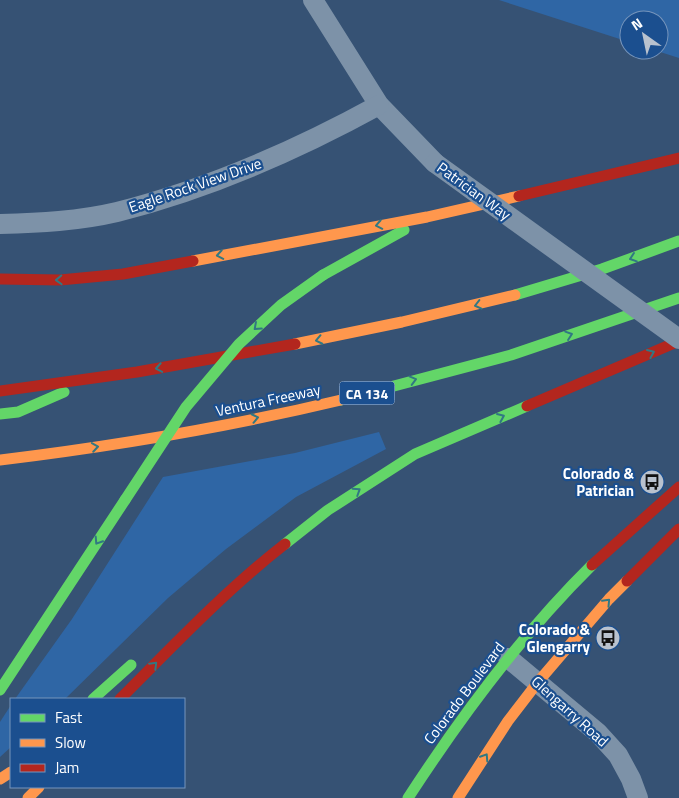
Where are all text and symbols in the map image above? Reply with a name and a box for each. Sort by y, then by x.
north arrow [619,10,669,60]
text: N [627,12,646,35]
street label: Eagle Rock View Drive [126,152,264,218]
street label: Patrician Way [432,156,516,226]
one-way arrow [375,220,384,230]
one-way arrow [215,250,224,260]
one-way arrow [629,252,638,262]
one-way arrow [55,274,63,285]
one-way arrow [473,299,482,310]
one-way arrow [254,321,263,330]
one-way arrow [564,331,573,341]
one-way arrow [315,334,324,345]
one-way arrow [646,349,655,359]
one-way arrow [155,363,164,373]
one-way arrow [409,376,417,386]
street label: Ventura Freeway [213,378,323,422]
road number: CA 134 [340,382,394,404]
one-way arrow [496,412,505,423]
one-way arrow [251,413,260,424]
one-way arrow [91,442,100,452]
place label: Colorado & Patrician [563,462,634,502]
bus stop icon: Colorado & Patrician [639,469,665,495]
one-way arrow [352,488,361,498]
one-way arrow [95,535,104,544]
one-way arrow [601,599,610,608]
place label: Colorado & Glengarry [519,618,590,658]
bus stop icon: Colorado & Glengarry [595,625,621,651]
street label: Colorado Boulevard [418,637,510,749]
one-way arrow [149,661,158,670]
street label: Glengarry Road [526,670,614,752]
legend [10,698,185,788]
text: Fast [55,706,83,729]
text: Slow [55,731,86,754]
one-way arrow [478,753,488,762]
text: Jam [55,756,79,779]

